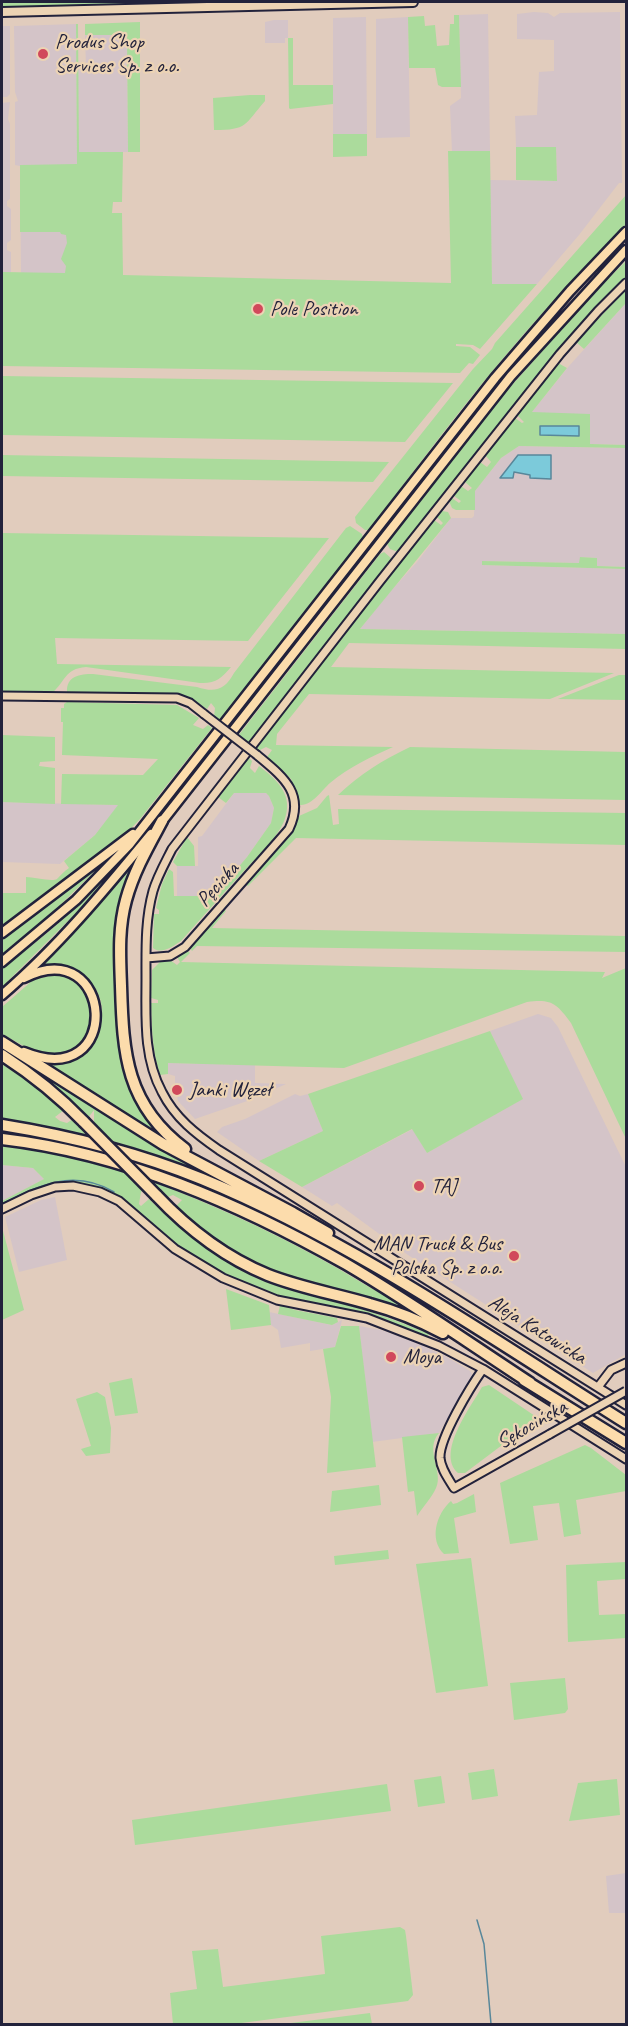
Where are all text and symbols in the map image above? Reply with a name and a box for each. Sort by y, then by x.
place label: Produs Shop Services Sp. z o.o. [55,29,179,79]
marker: Produs Shop Services Sp. z o.o. [36,47,50,61]
place label: Pole Position [270,296,357,322]
marker: Pole Position [251,302,265,316]
street label: Pęcicka [191,857,245,913]
place label: Janki Węzeł [189,1077,271,1103]
marker: Janki Węzeł [170,1083,184,1097]
place label: TAJ [431,1173,457,1199]
marker: TAJ [412,1179,426,1193]
place label: MAN Truck & Bus Polska Sp. z o.o. [373,1231,502,1281]
marker: MAN Truck & Bus Polska Sp. z o.o. [507,1249,521,1263]
street label: Aleja Katowicka [483,1290,591,1370]
place label: Moya [403,1344,441,1370]
marker: Moya [384,1350,398,1364]
street label: Sękocińska [492,1395,572,1455]

